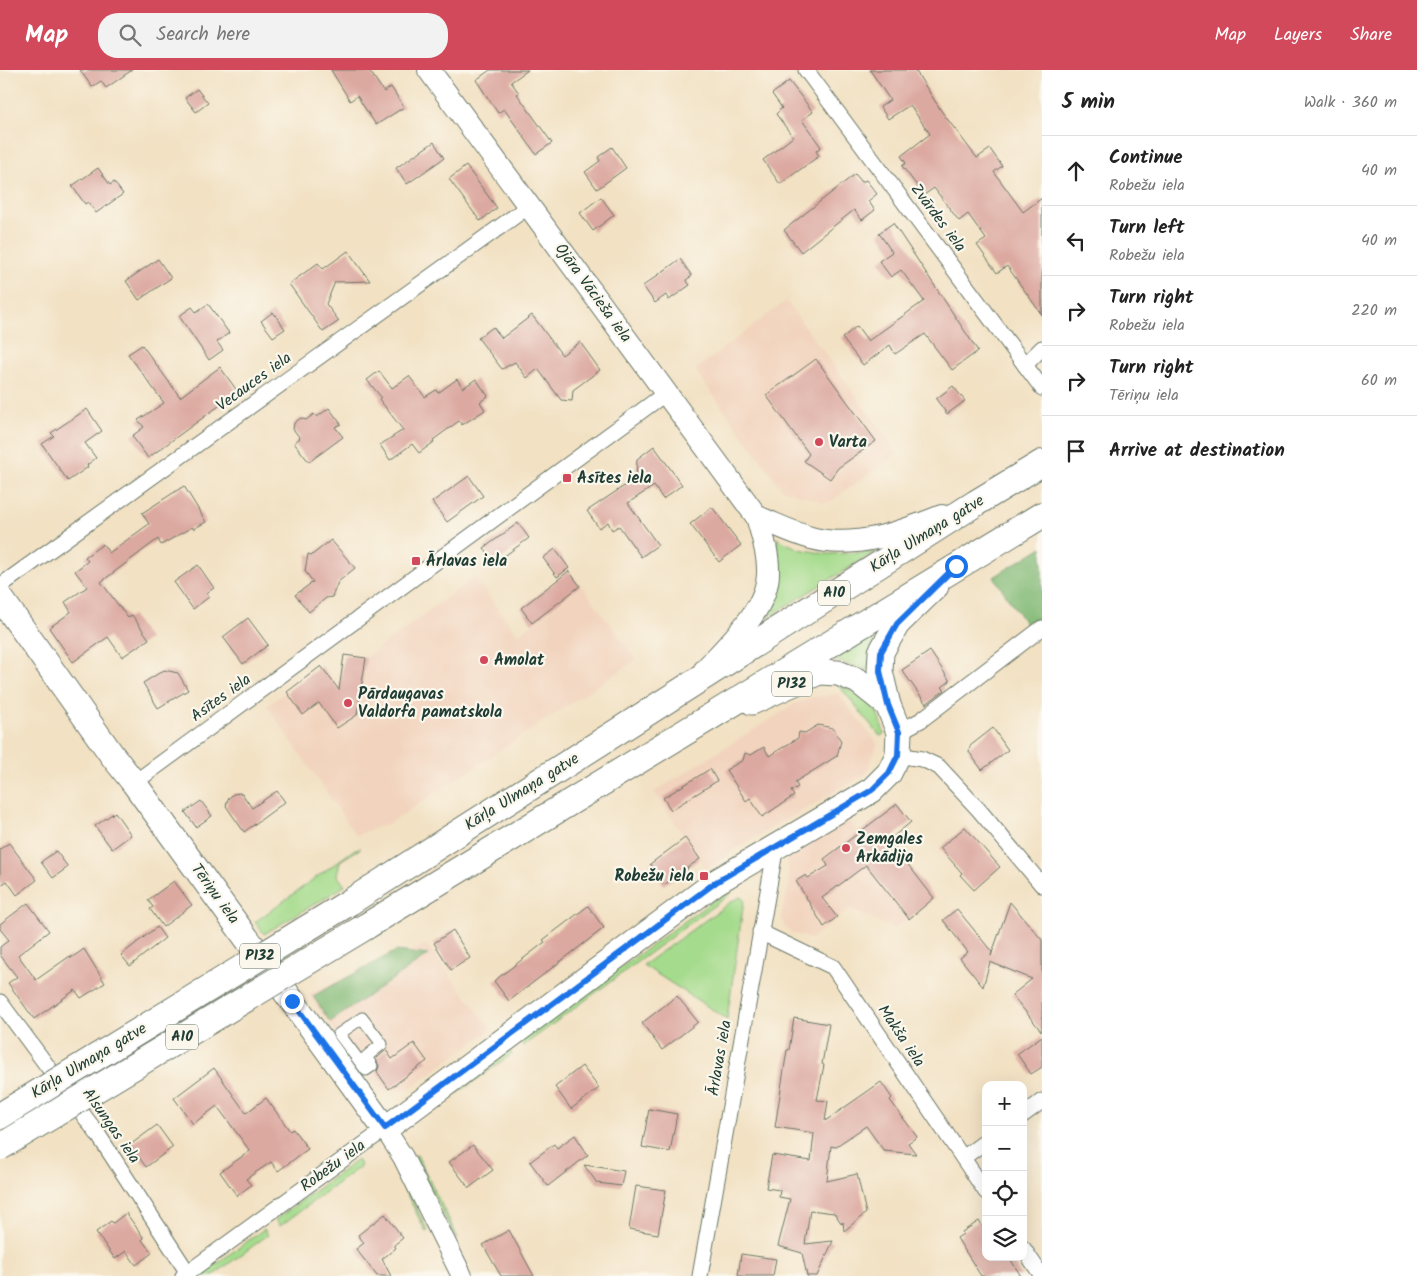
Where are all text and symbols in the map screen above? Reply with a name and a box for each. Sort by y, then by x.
search box [98,13,448,58]
text: Map [25,16,68,55]
text: Search here [156,20,250,50]
icon: search [116,21,144,49]
text: Map [1215,21,1246,50]
text: Layers [1274,21,1322,50]
text: Share [1350,21,1392,50]
text: 5 min [1062,86,1115,119]
text: Walk · 360 m [1304,90,1397,115]
text: Continue [1109,143,1182,173]
icon: ahead [1062,157,1090,185]
text: 40 m [1361,158,1397,183]
text: Robežu iela [1109,173,1185,198]
street label: Zvārdes iela [904,178,972,258]
text: Turn left [1109,213,1184,243]
icon: left [1062,227,1090,255]
text: 40 m [1361,228,1397,253]
street label: Ojāra Vācieša iela [548,238,638,348]
text: Robežu iela [1109,243,1185,268]
text: Turn right [1109,283,1194,313]
icon: right [1062,297,1090,325]
text: 220 m [1351,298,1397,323]
text: Robežu iela [1109,313,1185,338]
street label: Vecauces iela [211,346,297,418]
text: Turn right [1109,353,1194,383]
icon: right [1062,367,1090,395]
text: 60 m [1361,368,1397,393]
text: Tēriņu iela [1109,383,1179,408]
place label: Varta [829,430,867,455]
marker: Varta [813,436,825,448]
text: Arrive at destination [1109,436,1285,466]
icon: arrive [1062,437,1090,465]
place label: Asītes iela [577,466,652,491]
marker: Asītes iela [561,472,573,484]
street label: Kārļa Ulmaņa gatve [865,489,989,579]
place label: Ārlavas iela [426,549,507,574]
marker: Ārlavas iela [410,555,422,567]
route start [945,555,968,578]
road number: A10 [818,580,850,606]
place label: Amolat [494,648,545,673]
marker: Amolat [478,654,490,666]
street label: Asītes iela [186,667,256,729]
road number: P132 [772,672,812,696]
place label: Pārdaugavas Valdorfa pamatskola [358,682,502,725]
marker: Pārdaugavas Valdorfa pamatskola [342,697,354,709]
street label: Kārļa Ulmaņa gatve [460,747,584,837]
place label: Zemgales Arkādija [856,827,923,870]
marker: Zemgales Arkādija [840,842,852,854]
street label: Tēriņu iela [184,858,246,930]
place label: Robežu iela [615,864,694,889]
marker: Robežu iela [698,870,710,882]
road number: P132 [240,944,280,968]
route end [281,990,304,1013]
street label: Makša iela [871,1000,931,1072]
street label: Kārļa Ulmaņa gatve [26,1016,152,1106]
street label: Ārlavas iela [701,1018,739,1098]
road number: A10 [166,1024,198,1050]
map controls [982,1081,1027,1261]
button: + [982,1081,1027,1126]
street label: Alsungas iela [76,1083,146,1169]
button: − [982,1126,1027,1171]
street label: Robežu iela [295,1134,371,1198]
button: locate [982,1171,1027,1216]
button: layers [982,1216,1027,1261]

